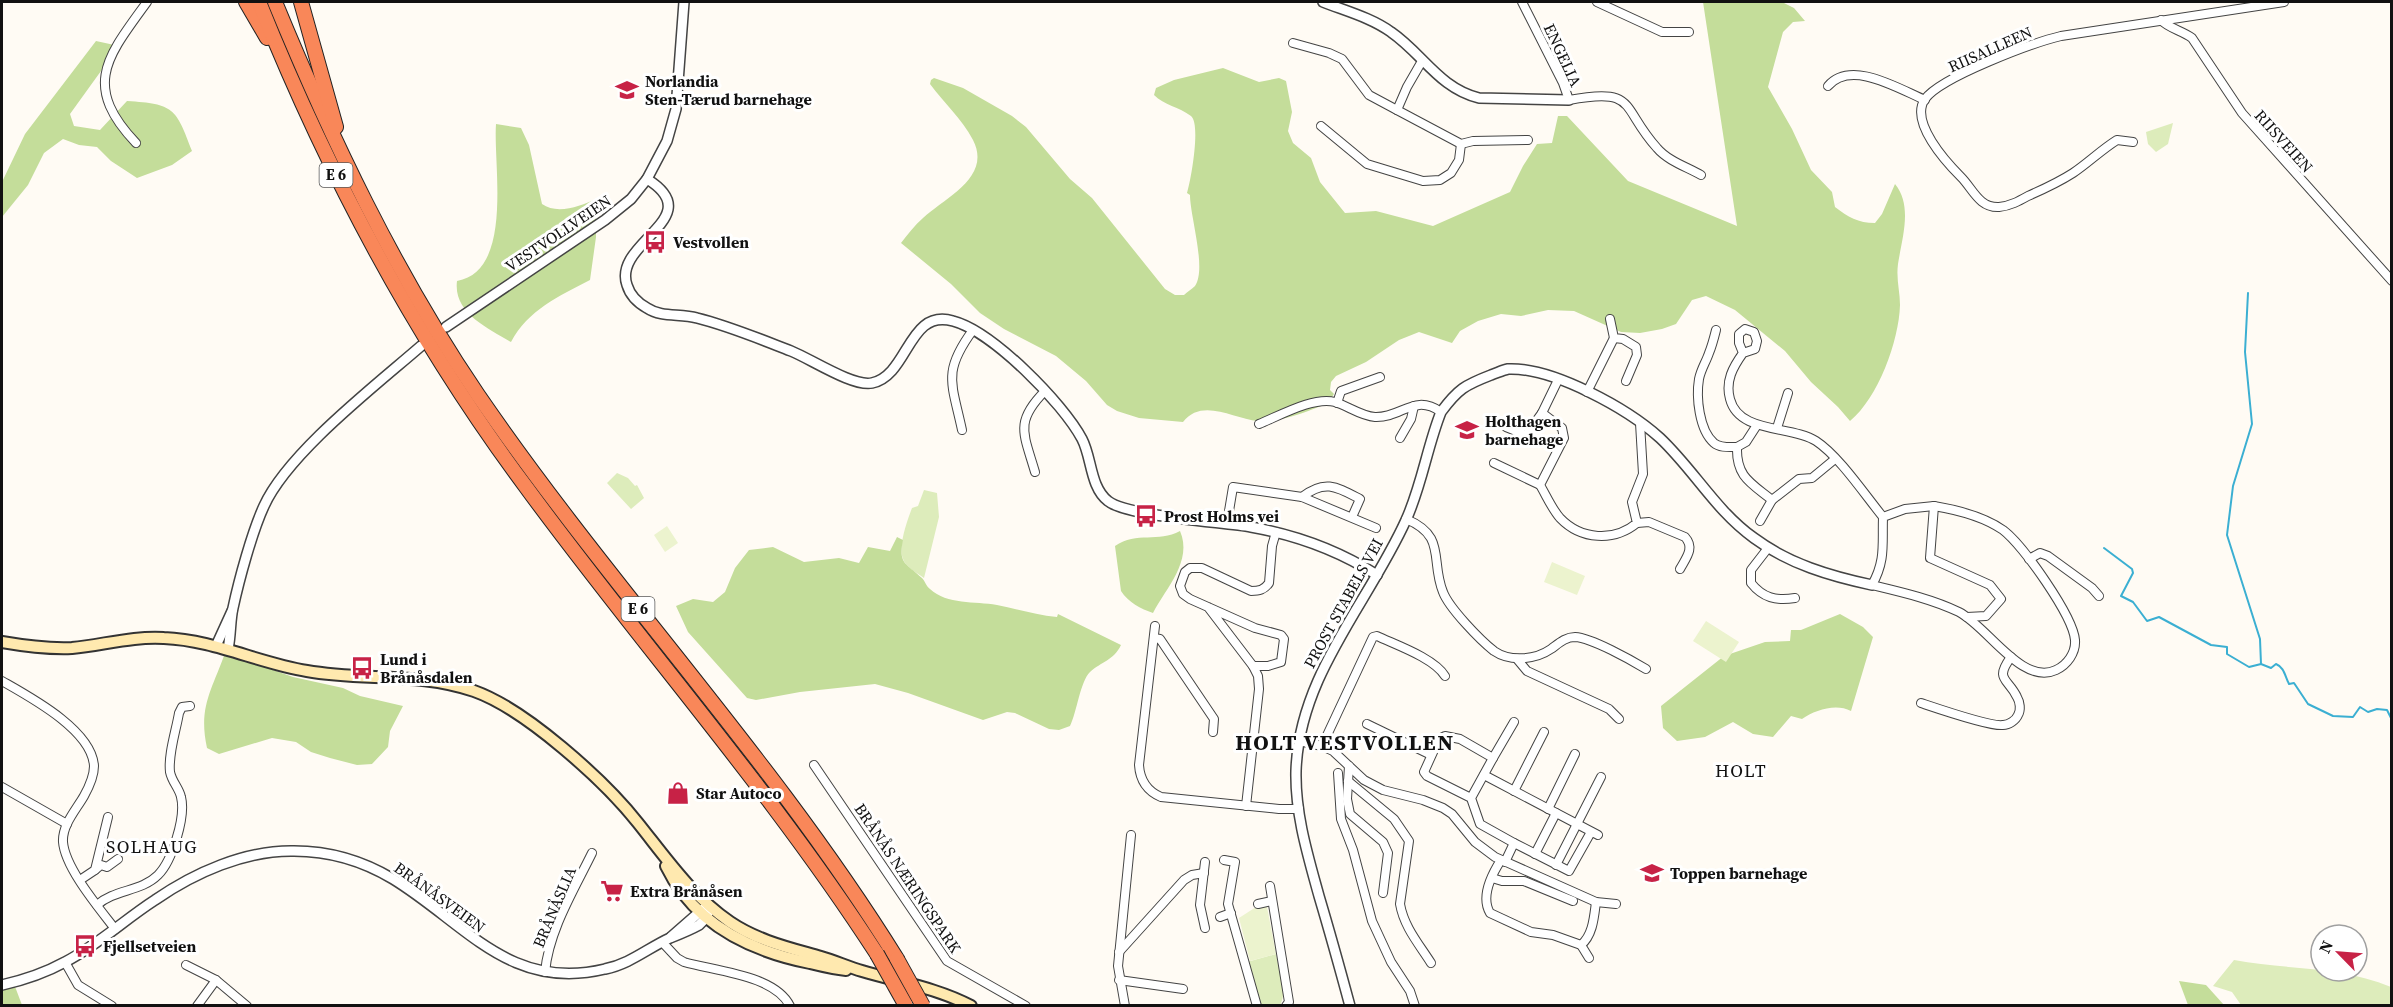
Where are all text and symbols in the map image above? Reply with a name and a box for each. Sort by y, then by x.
street label: ENGELIA [1539,20,1587,90]
street label: RIISALLEEN [1944,21,2036,77]
place label: Norlandia Sten-Tærud barnehage [645,70,812,110]
school or university icon: Norlandia Sten-Tærud barnehage [614,77,640,103]
street label: RIISVEIEN [2250,105,2318,177]
road number: E 6 [320,163,352,187]
street label: VESTVOLLVEIEN [501,189,616,277]
bus stop icon: Vestvollen [642,229,668,255]
place label: Vestvollen [673,231,749,253]
place label: Holthagen barnehage [1485,410,1563,450]
school or university icon: Holthagen barnehage [1454,417,1480,443]
bus stop icon: Prost Holms vei [1133,503,1159,529]
place label: Prost Holms vei [1164,505,1279,527]
street label: PROST STABELS VEI [1298,534,1388,672]
road number: E 6 [622,597,654,621]
place label: Lund i Brånåsdalen [380,648,473,688]
bus stop icon: Lund i Brånåsdalen [349,655,375,681]
district label: HOLT VESTVOLLEN [1235,727,1455,757]
district label: HOLT [1715,758,1767,783]
shop icon: Star Autoco [665,780,691,806]
place label: Star Autoco [696,782,781,804]
street label: BRÅNÅS NÆRINGSPARK [850,799,967,958]
district label: SOLHAUG [106,834,198,859]
street label: BRÅNÅSVEIEN [390,856,490,938]
school or university icon: Toppen barnehage [1639,860,1665,886]
place label: Toppen barnehage [1670,862,1807,884]
street label: BRÅNÅSLIA [527,863,581,951]
supermarket icon: Extra Brånåsen [599,878,625,904]
place label: Extra Brånåsen [630,880,743,902]
north arrow [2309,923,2369,983]
bus stop icon: Fjellsetveien [72,933,98,959]
place label: Fjellsetveien [103,935,196,957]
text: N [2313,936,2338,957]

